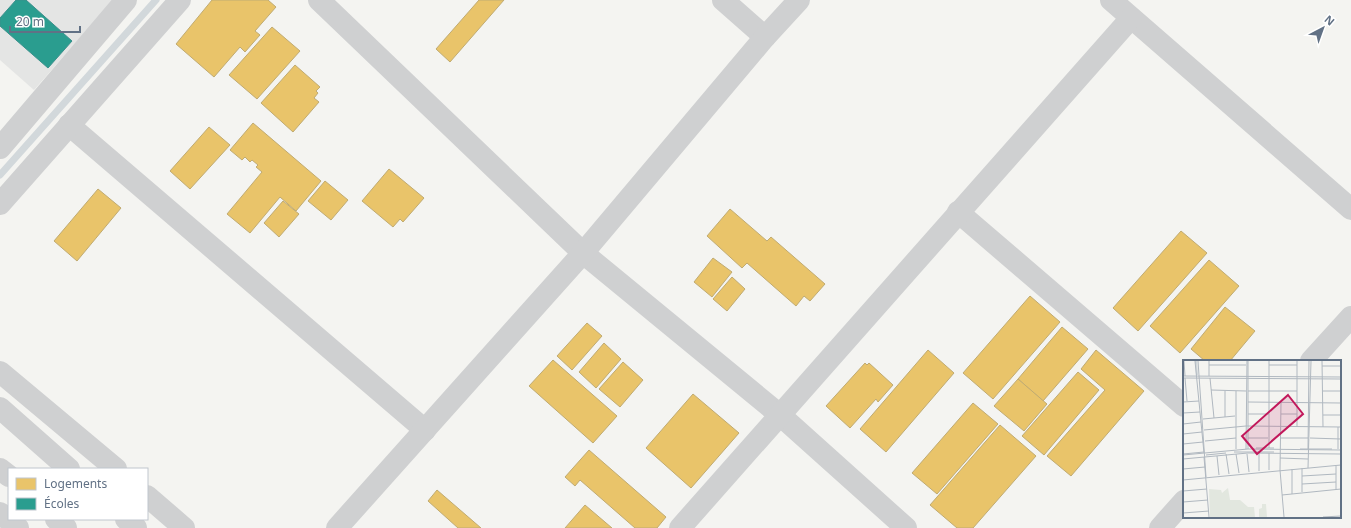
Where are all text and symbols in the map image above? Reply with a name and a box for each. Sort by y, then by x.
scale bar [10,8,80,34]
north arrow [1303,8,1343,48]
text: N [1322,11,1338,29]
text: 20 m [16,13,44,30]
inset map [1183,360,1341,518]
legend [8,468,148,520]
text: Logements [44,475,107,492]
text: Écoles [44,495,80,512]

